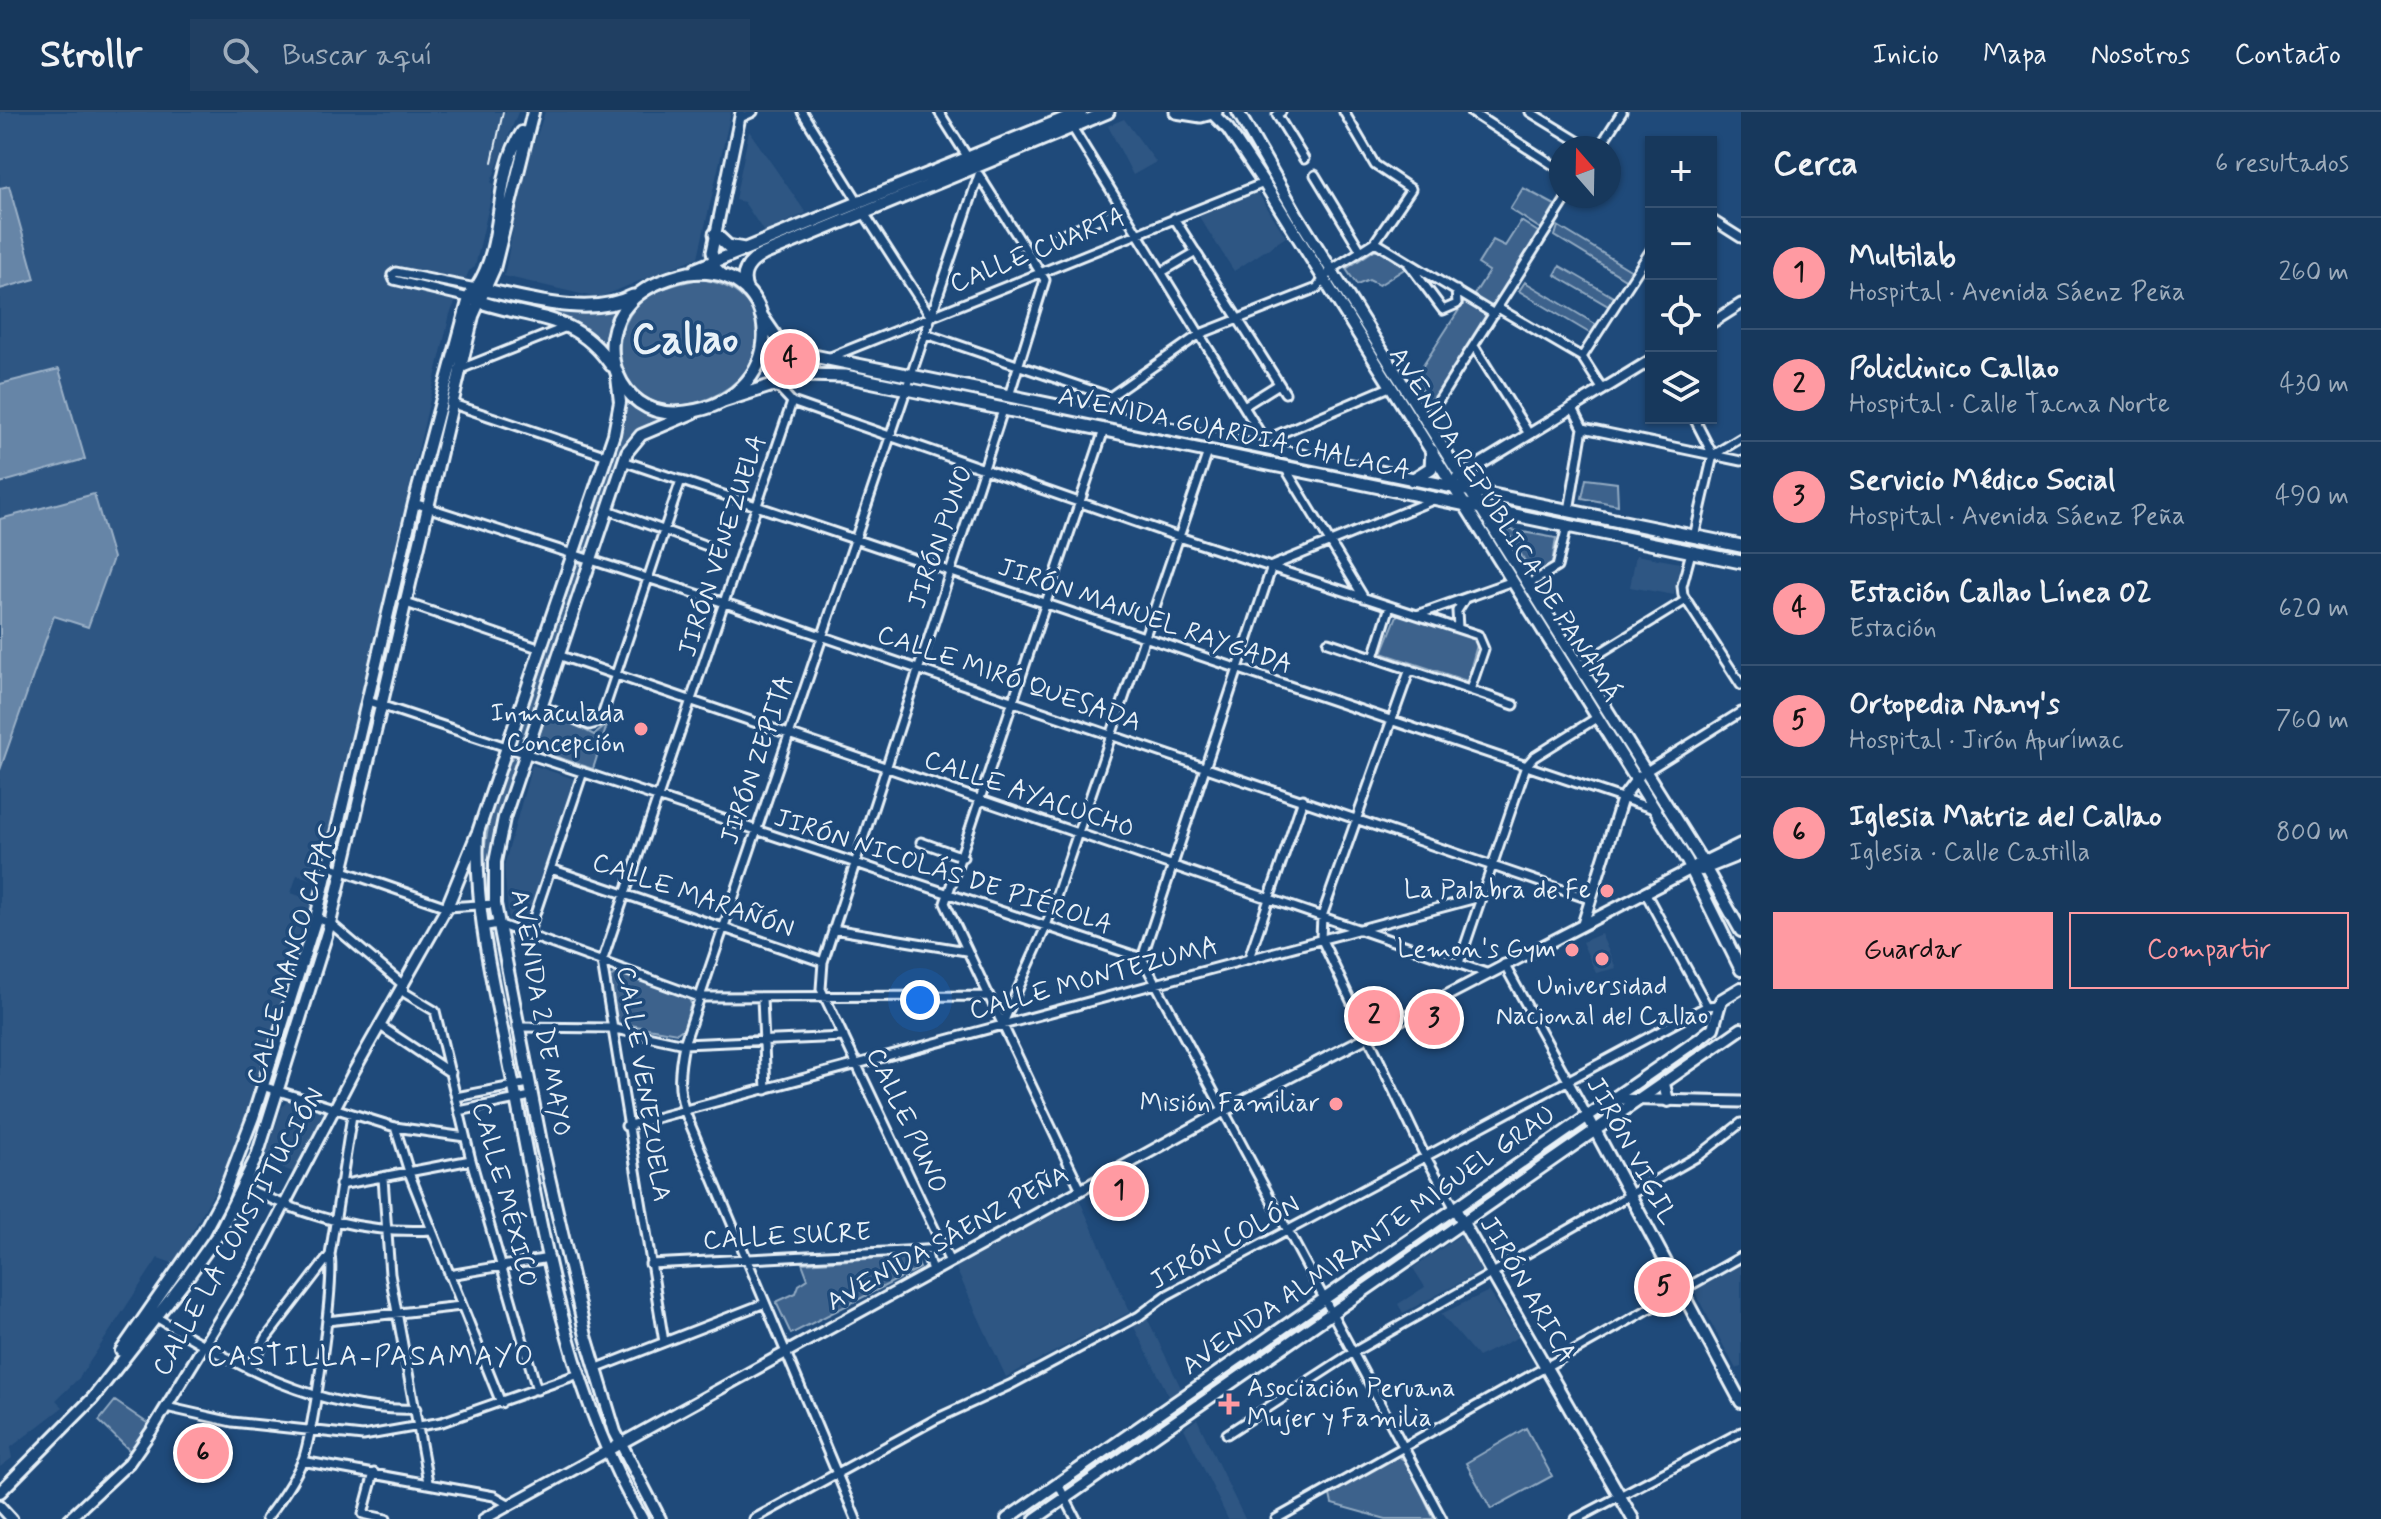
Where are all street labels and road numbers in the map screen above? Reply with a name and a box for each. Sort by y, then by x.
street label: CALLE CUARTA [945,200,1131,302]
street label: AVENIDA REPÚBLICA DE PANAMÁ [1380,340,1629,709]
street label: AVENIDA GUARDIA CHALACA [1055,380,1413,488]
street label: JIRÓN VENEZUELA [671,431,775,661]
street label: JIRÓN PUNO [901,461,981,613]
street label: JIRÓN MANUEL RAYGADA [994,551,1296,683]
street label: CALLE MIRÓ QUESADA [872,618,1146,740]
street label: JIRÓN ZEPITA [713,671,803,849]
street label: CALLE AYACUCHO [919,743,1139,847]
street label: JIRÓN NICOLÁS DE PIÉROLA [770,799,1117,943]
street label: CALLE MANCO CAPAC [239,819,347,1089]
street label: CALLE MARAÑÓN [587,845,799,947]
street label: AVENIDA 2 DE MAYO [502,887,578,1139]
street label: CALLE MONTEZUMA [966,929,1222,1029]
street label: CALLE VENEZUELA [608,964,678,1204]
street label: CALLE PUNO [857,1043,955,1199]
street label: JIRÓN VIGIL [1578,1071,1684,1231]
street label: CALLE LA CONSTITUCIÓN [145,1082,333,1382]
street label: CALLE MÉXICO [463,1098,547,1292]
street label: AVENIDA ALMIRANTE MIGUEL GRAU [1175,1098,1563,1384]
street label: AVENIDA SÁENZ PEÑA [820,1157,1075,1320]
street label: JIRÓN COLÓN [1144,1188,1306,1298]
street label: JIRÓN ARICA [1471,1210,1583,1370]
street label: CALLE SUCRE [702,1216,872,1258]

